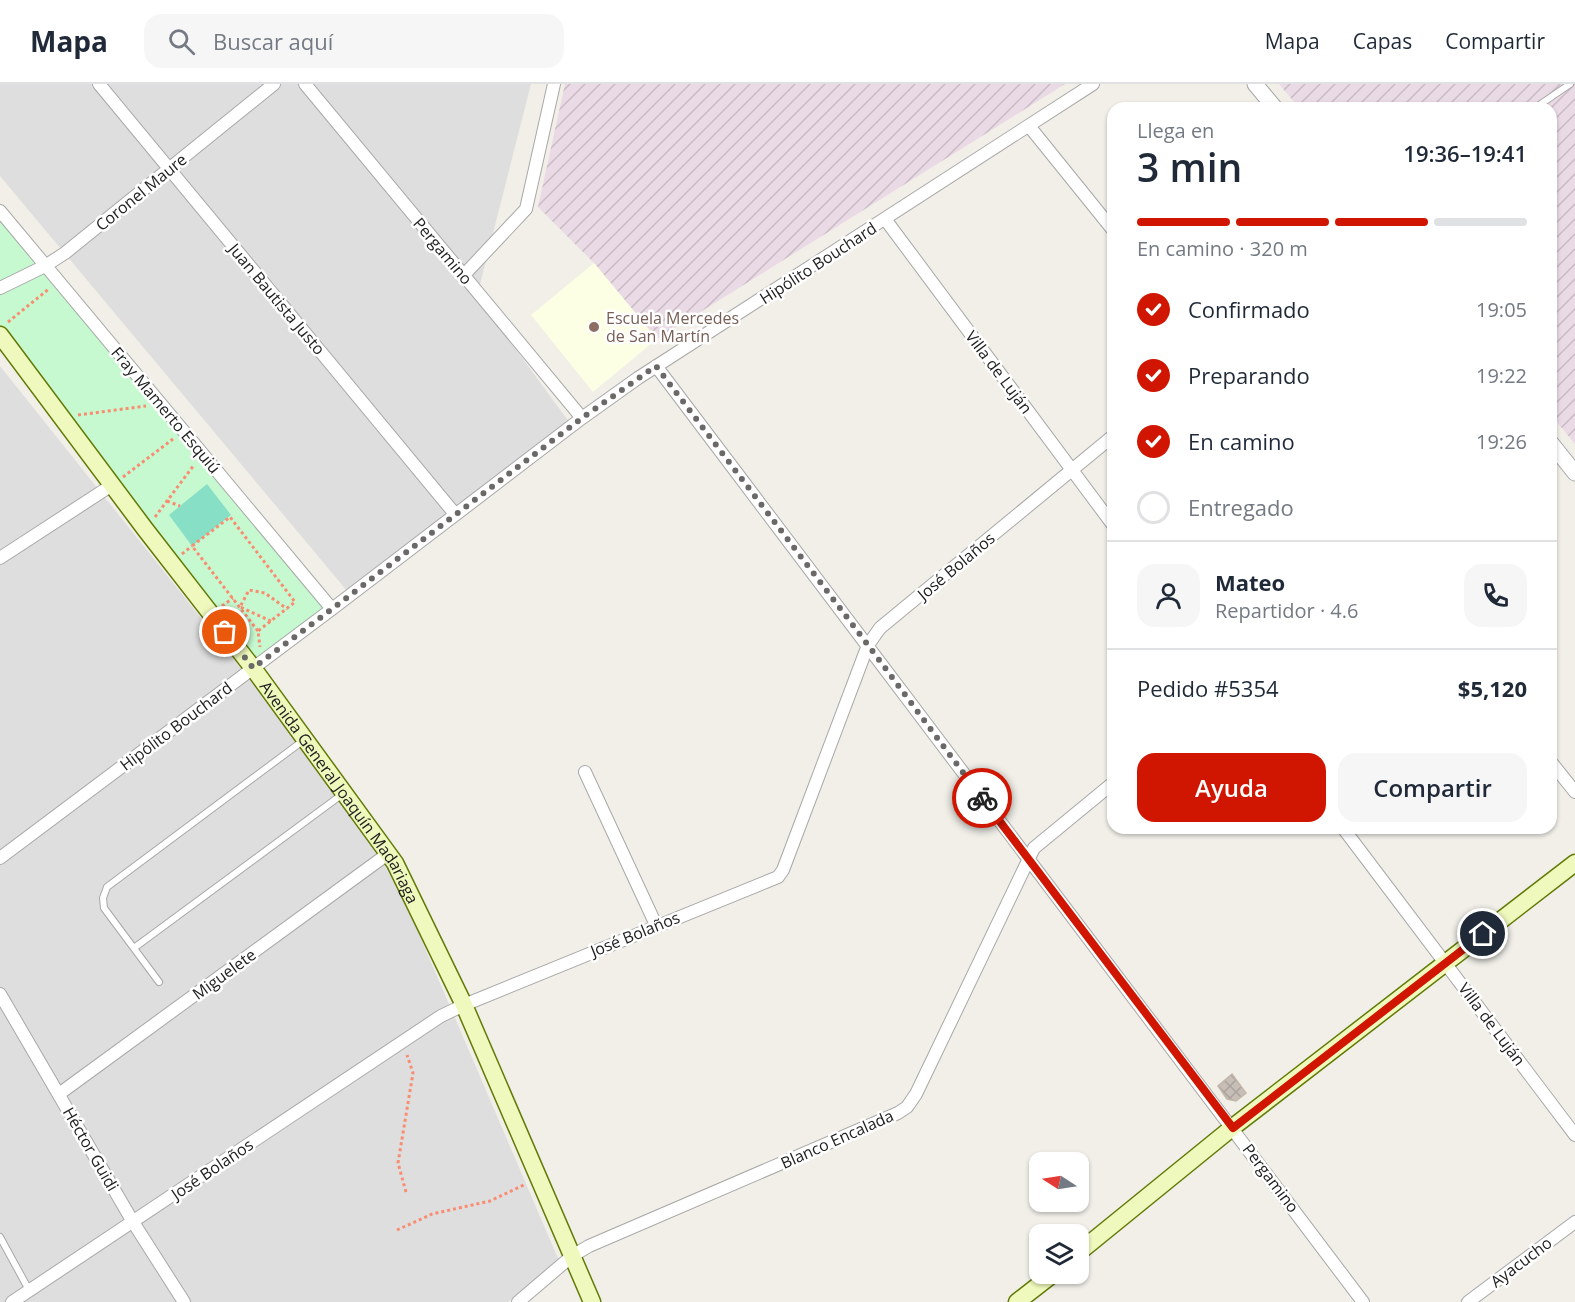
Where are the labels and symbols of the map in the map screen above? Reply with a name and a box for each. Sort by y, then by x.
street label: Coronel Maure [91,148,191,236]
street label: Pergamino [409,213,477,289]
street label: Hipólito Bouchard [755,217,881,309]
street label: Juan Bautista Justo [223,237,330,359]
place label: Escuela Mercedes de San Martín [606,307,739,347]
marker: Escuela Mercedes de San Martín [587,320,601,334]
street label: Villa de Luján [961,326,1037,418]
street label: Fray Mamerto Esquiú [106,342,226,478]
street label: José Bolaños [911,527,999,606]
pin [199,606,250,657]
street label: Hipólito Bouchard [115,677,237,775]
street label: Avenida General Joaquín Madariaga [255,677,424,907]
courier [952,768,1012,828]
street label: José Bolaños [585,906,683,963]
pin [1457,908,1508,959]
street label: Miguelete [188,943,260,1005]
street label: Villa de Luján [1454,978,1530,1070]
street label: Héctor Guidi [58,1103,124,1195]
street label: Blanco Encalada [777,1104,897,1174]
street label: José Bolaños [165,1133,257,1206]
street label: Pergamino [1238,1139,1304,1217]
north arrow [1029,1152,1089,1212]
street label: Ayacucho [1486,1232,1556,1292]

